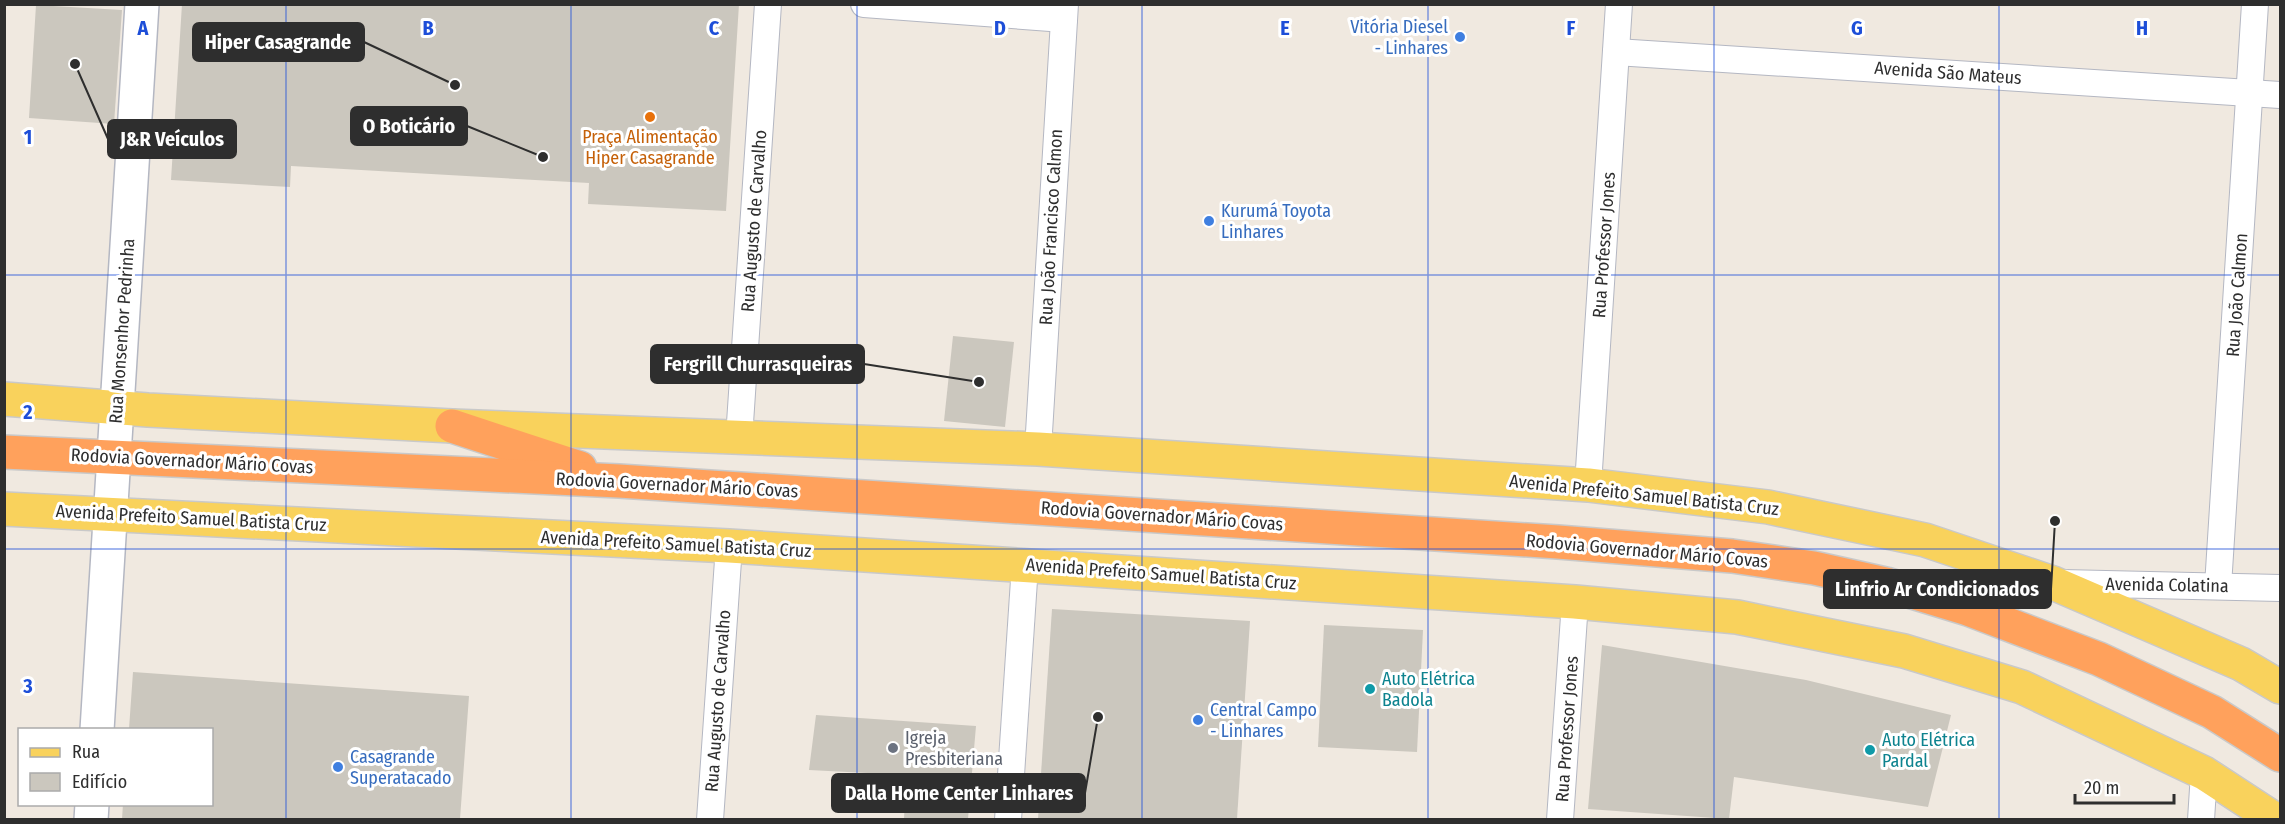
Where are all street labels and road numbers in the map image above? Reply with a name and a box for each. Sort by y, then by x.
street label: Avenida São Mateus [1874,57,2023,89]
street label: Rua João Francisco Calmon [1035,128,1067,326]
street label: Rua Augusto de Carvalho [737,129,771,313]
street label: Rua Professor Jones [1588,171,1620,319]
street label: Rua João Calmon [2222,232,2252,358]
street label: Rua Monsenhor Pedrinha [105,237,139,424]
street label: Rodovia Governador Mário Covas [70,444,314,478]
street label: Rodovia Governador Mário Covas [555,468,799,502]
street label: Avenida Prefeito Samuel Batista Cruz [1508,470,1780,520]
street label: Rodovia Governador Mário Covas [1040,497,1284,535]
street label: Avenida Prefeito Samuel Batista Cruz [55,500,327,536]
street label: Avenida Prefeito Samuel Batista Cruz [540,526,812,562]
street label: Rodovia Governador Mário Covas [1525,529,1769,573]
street label: Avenida Prefeito Samuel Batista Cruz [1025,554,1297,594]
street label: Avenida Colatina [2105,573,2229,597]
street label: Rua Augusto de Carvalho [701,609,735,793]
street label: Rua Professor Jones [1551,655,1583,803]

